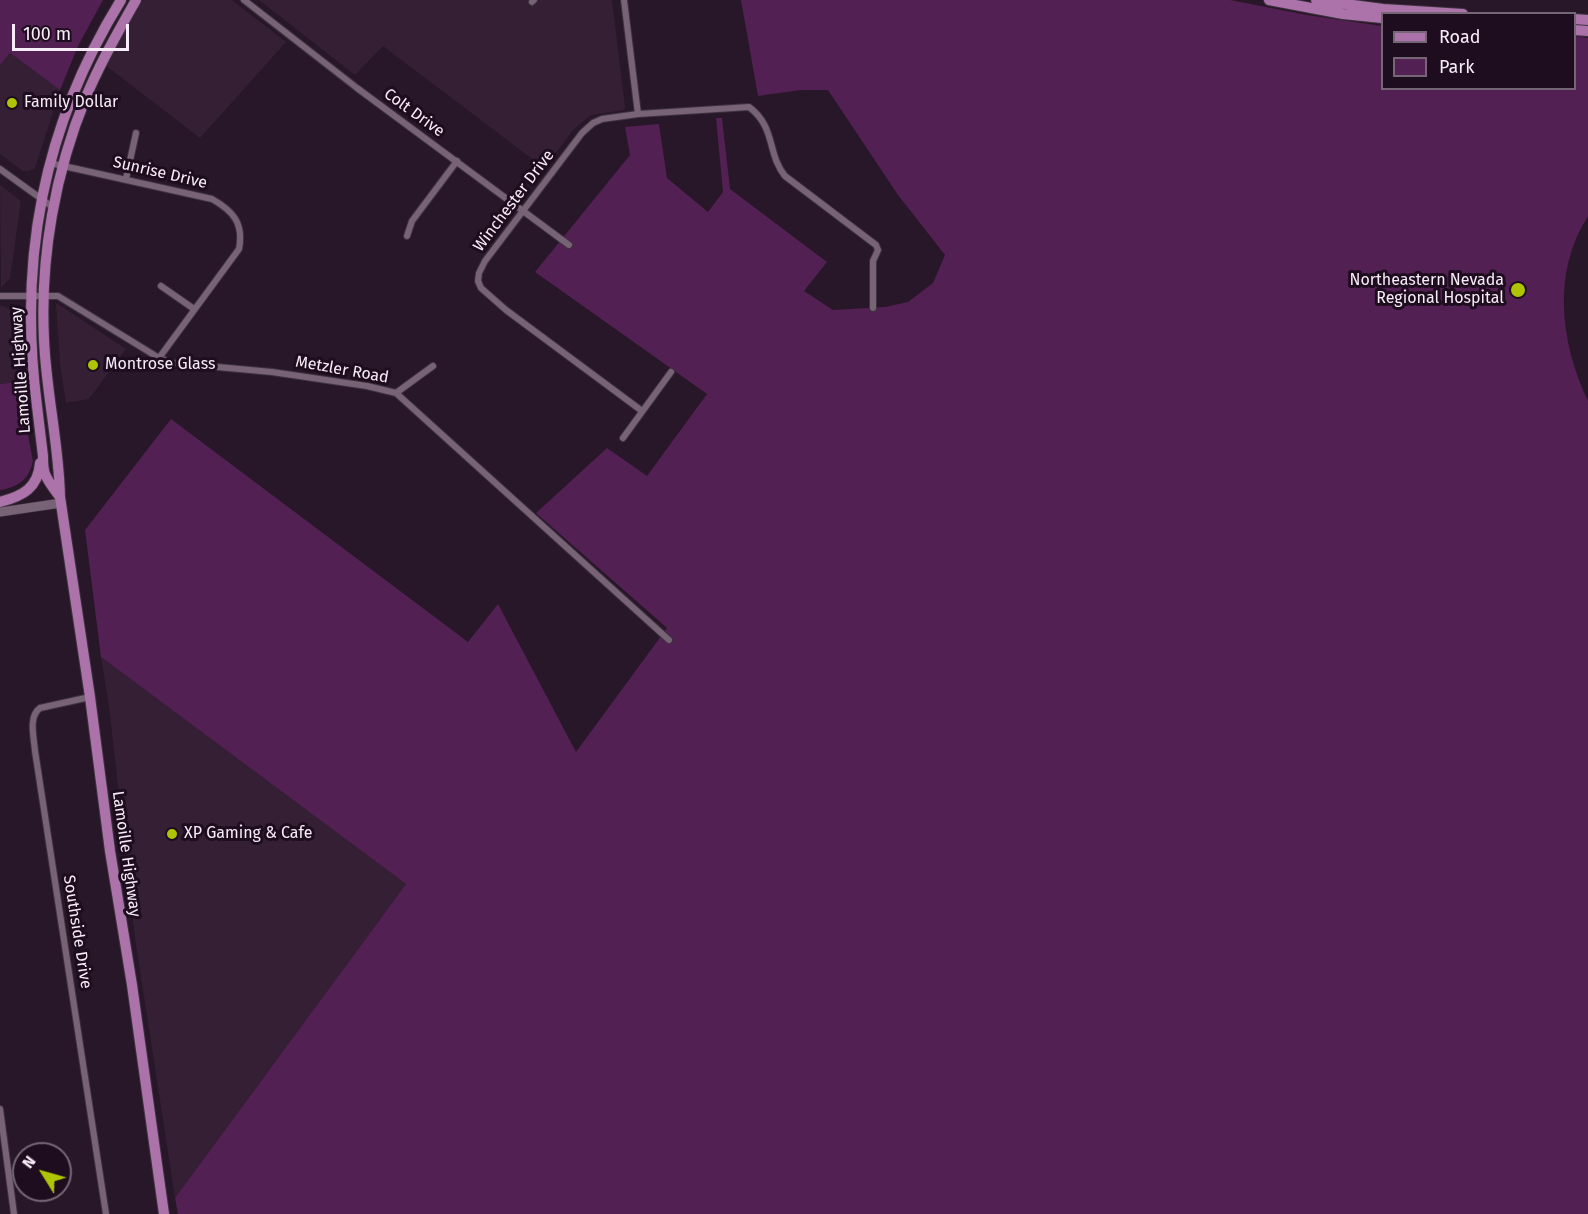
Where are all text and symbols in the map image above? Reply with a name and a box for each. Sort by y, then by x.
scale bar [15,12,132,50]
legend [1381,12,1576,90]
text: 100 m [23,23,71,45]
text: Road [1439,26,1481,48]
text: Park [1439,56,1474,78]
street label: Colt Drive [380,85,448,141]
place label: Family Dollar [24,93,118,113]
marker: Family Dollar [5,96,19,110]
street label: Winchester Drive [469,146,559,256]
street label: Sunrise Drive [111,153,209,193]
place label: Northeastern Nevada Regional Hospital [1350,271,1504,309]
marker: Northeastern Nevada Regional Hospital [1509,281,1527,299]
street label: Lamoille Highway [7,306,35,434]
street label: Metzler Road [294,352,390,388]
place label: Montrose Glass [105,355,215,375]
marker: Montrose Glass [86,358,100,372]
street label: Lamoille Highway [108,790,144,918]
place label: XP Gaming & Cafe [184,824,312,844]
marker: XP Gaming & Cafe [165,827,179,841]
street label: Southside Drive [59,874,95,990]
north arrow [12,1142,72,1202]
text: N [18,1152,40,1172]

